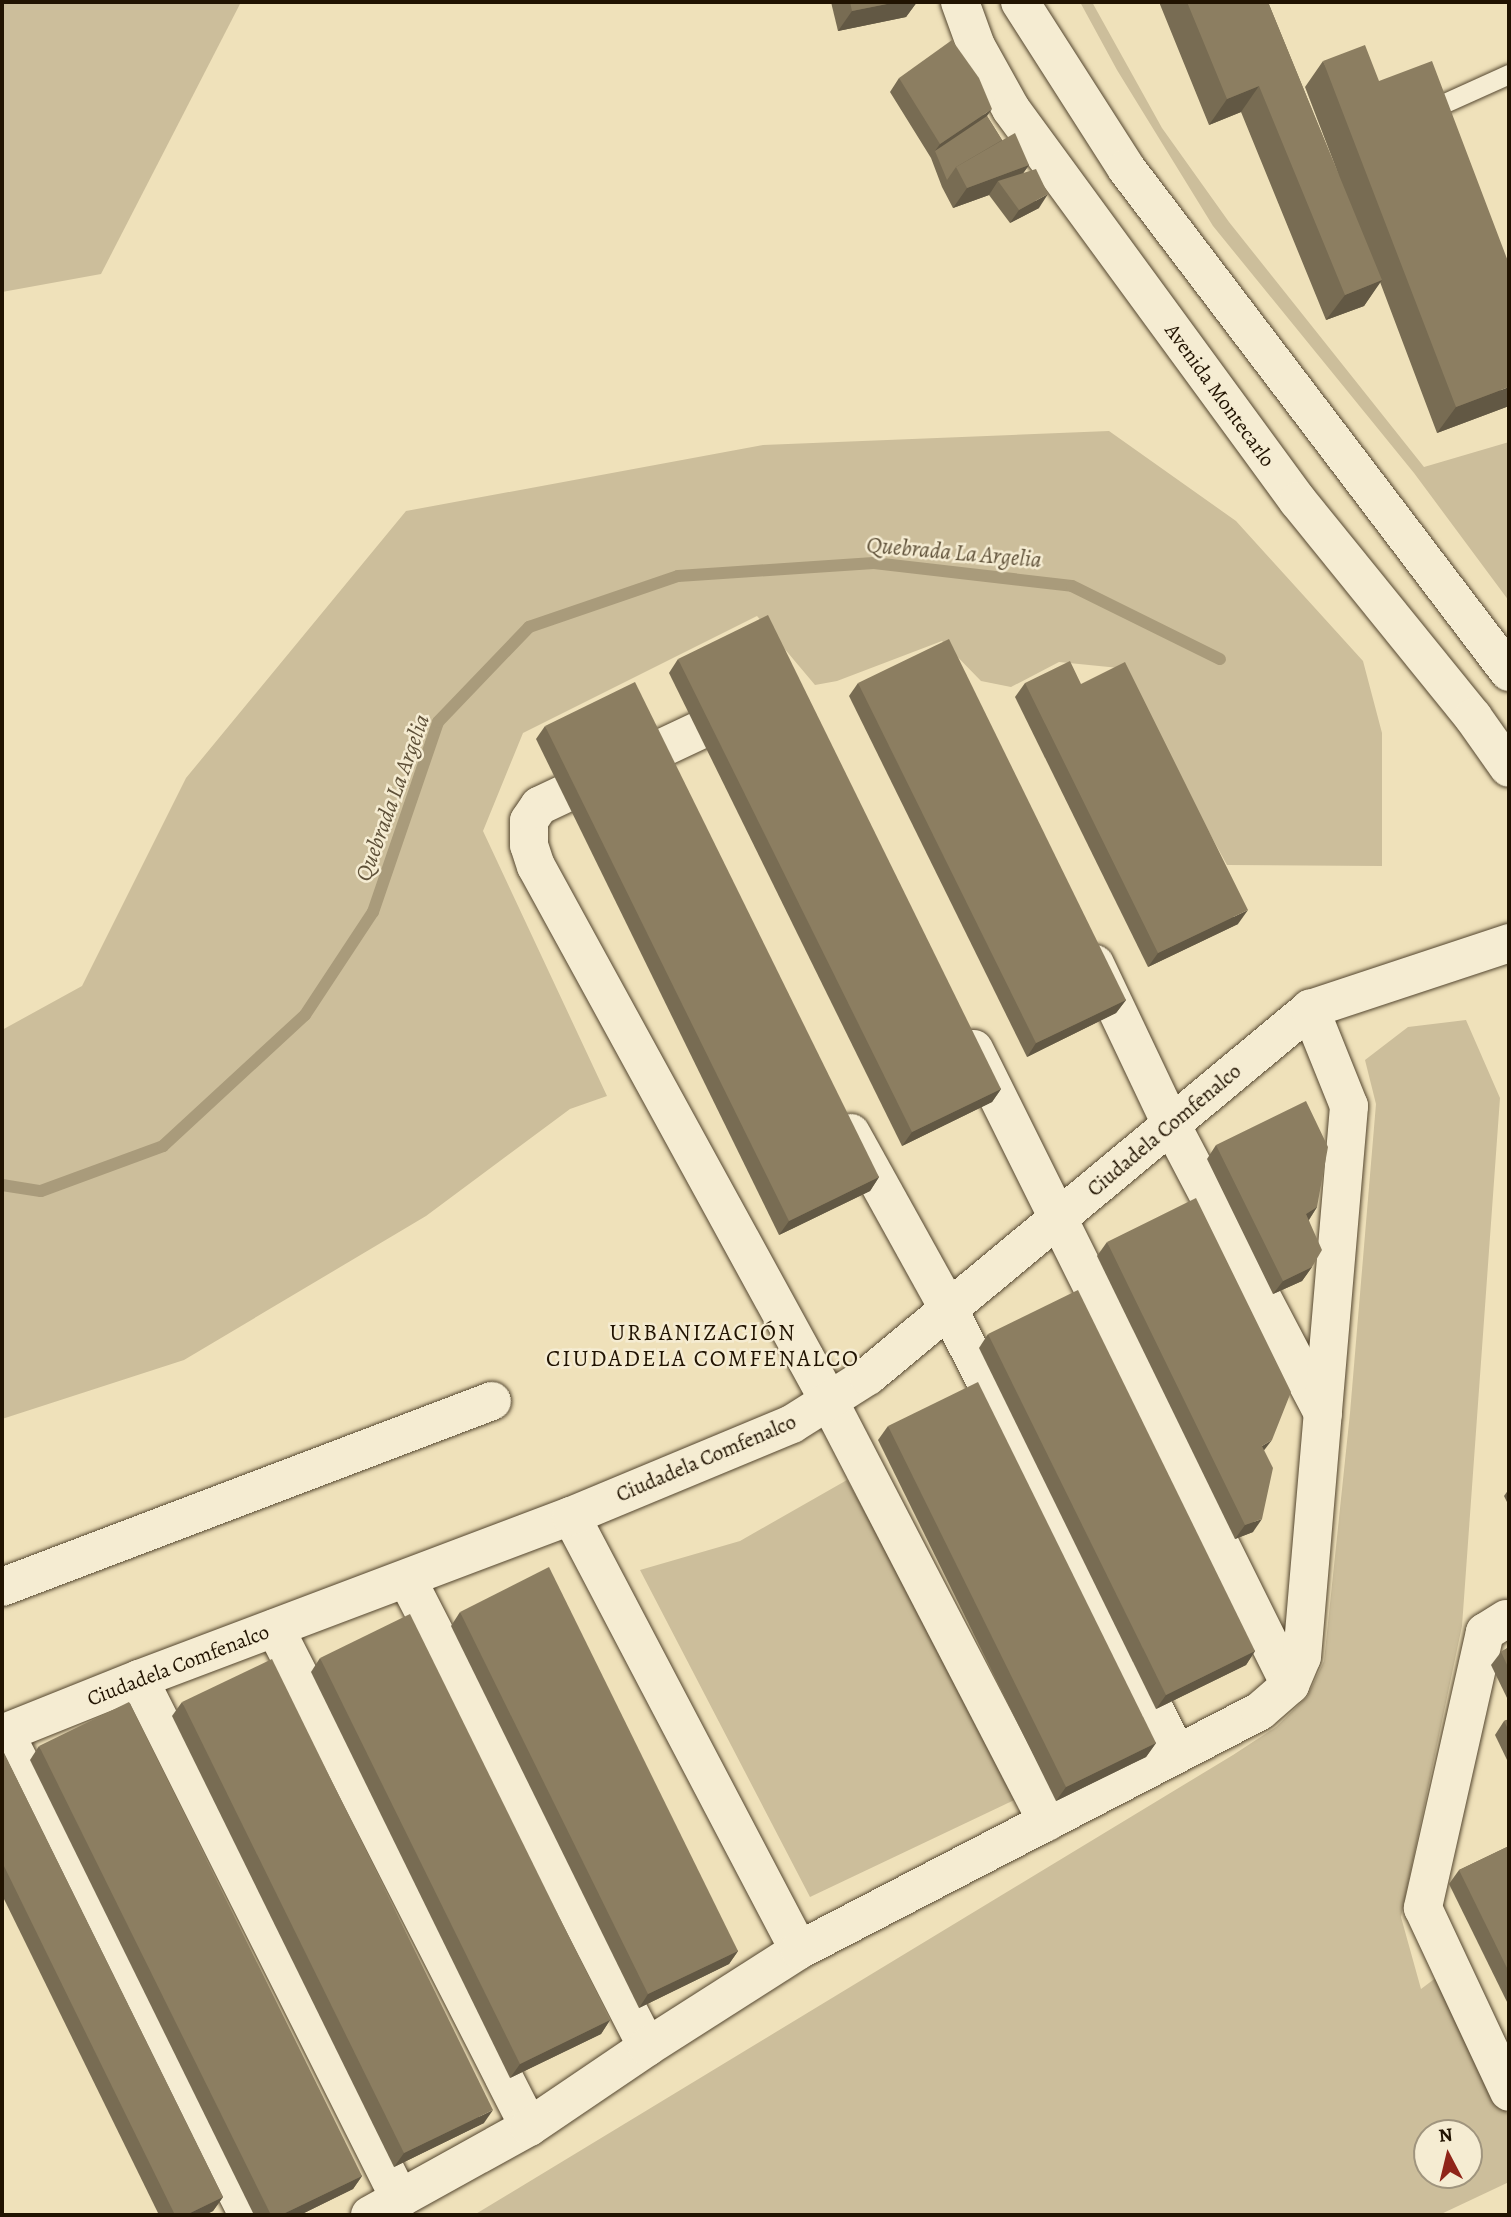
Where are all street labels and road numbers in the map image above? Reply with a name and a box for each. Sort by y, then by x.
street label: Avenida Montecarlo [1160,319,1280,471]
street label: Ciudadela Comfenalco [1082,1058,1246,1202]
street label: Ciudadela Comfenalco [612,1409,800,1507]
street label: Ciudadela Comfenalco [83,1619,273,1711]

